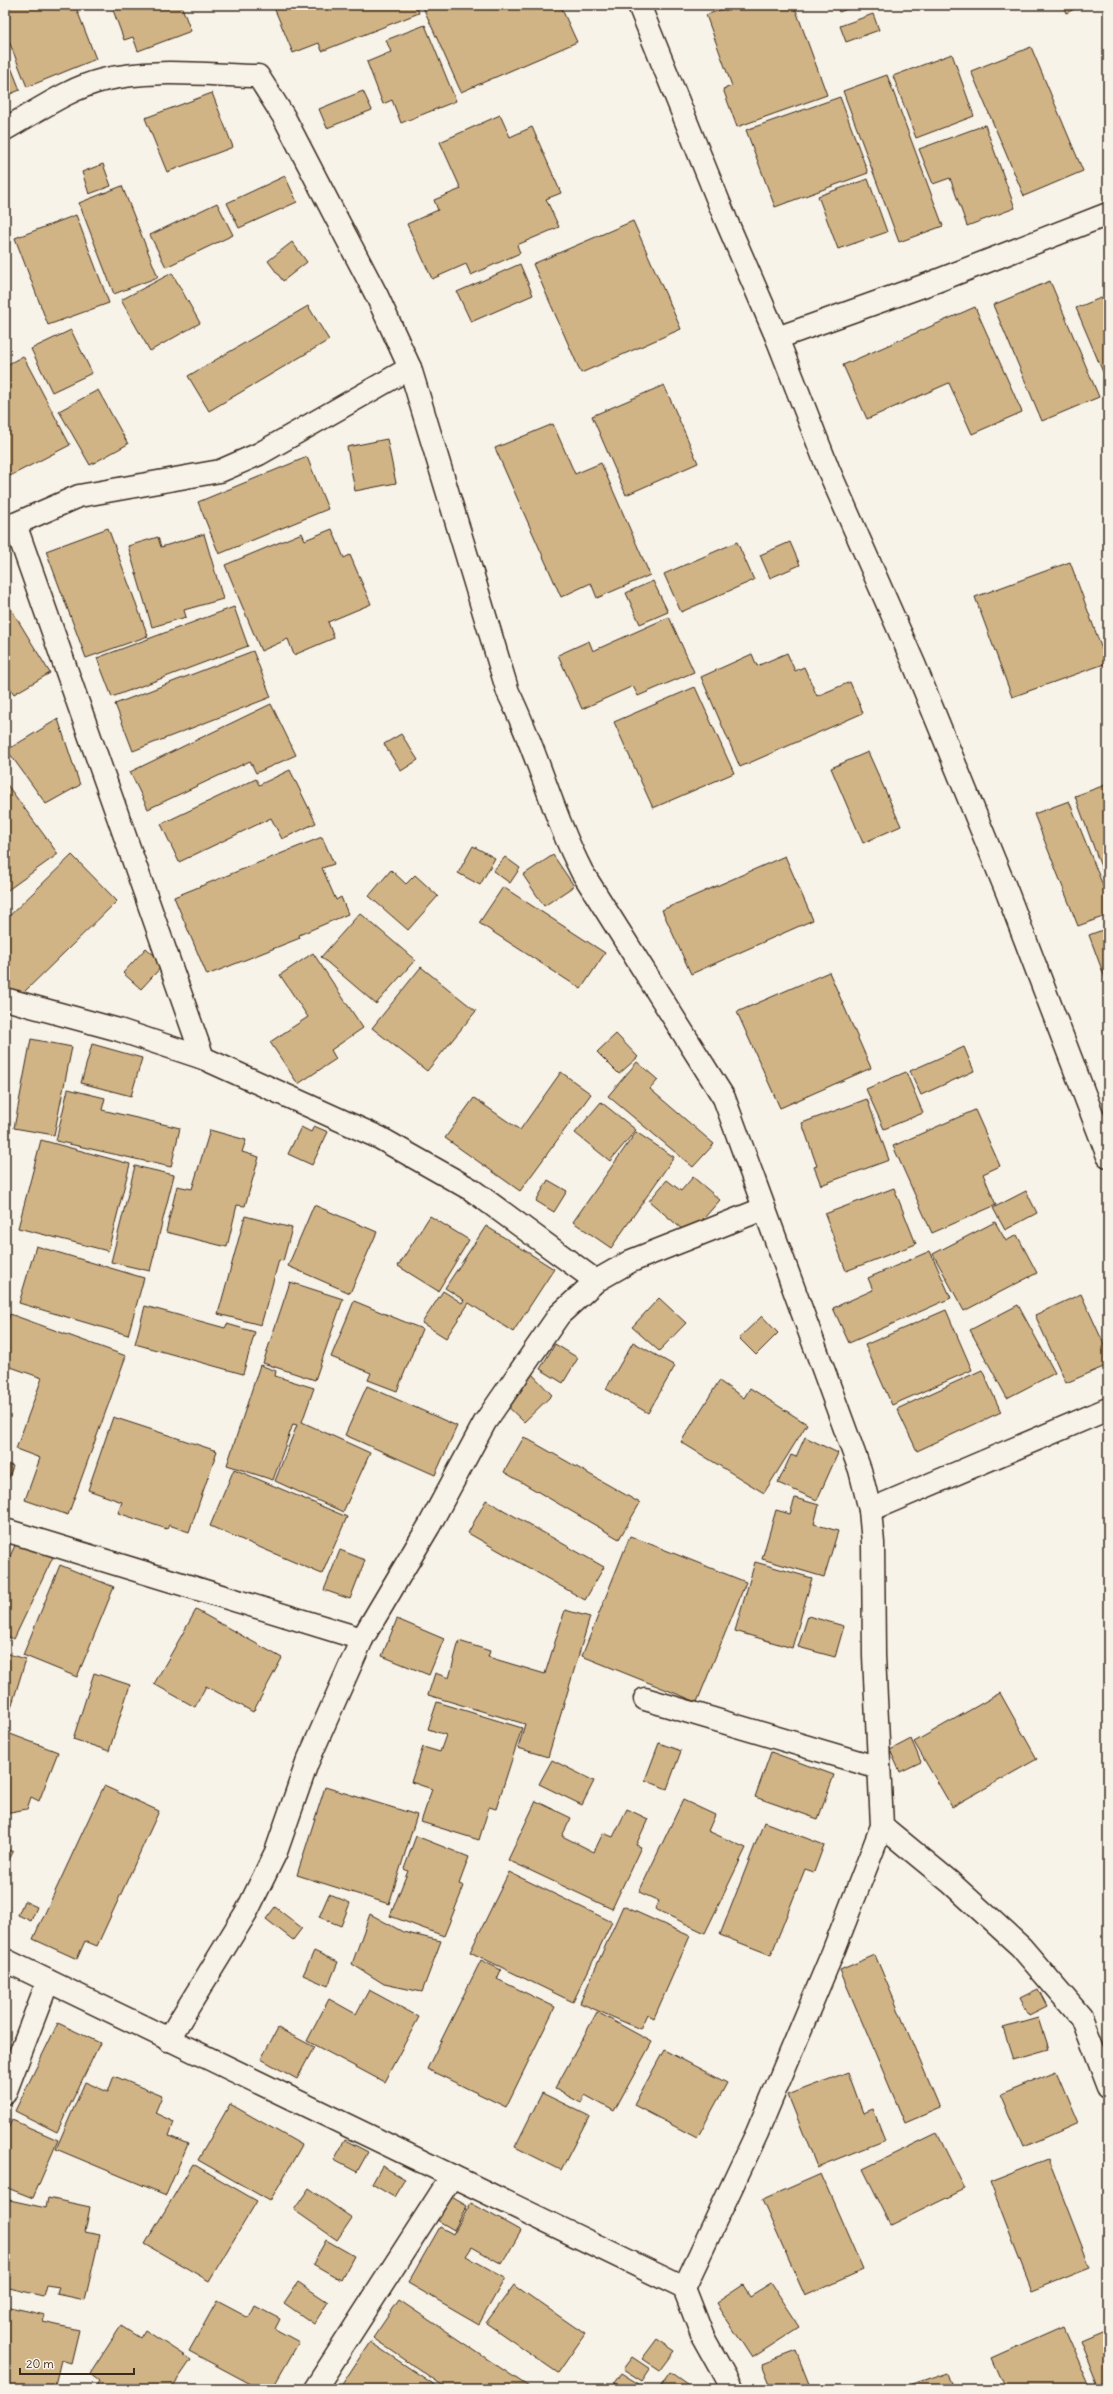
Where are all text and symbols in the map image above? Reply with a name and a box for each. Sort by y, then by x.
scale bar [20,2350,134,2376]
text: 20 m [26,2356,54,2371]

